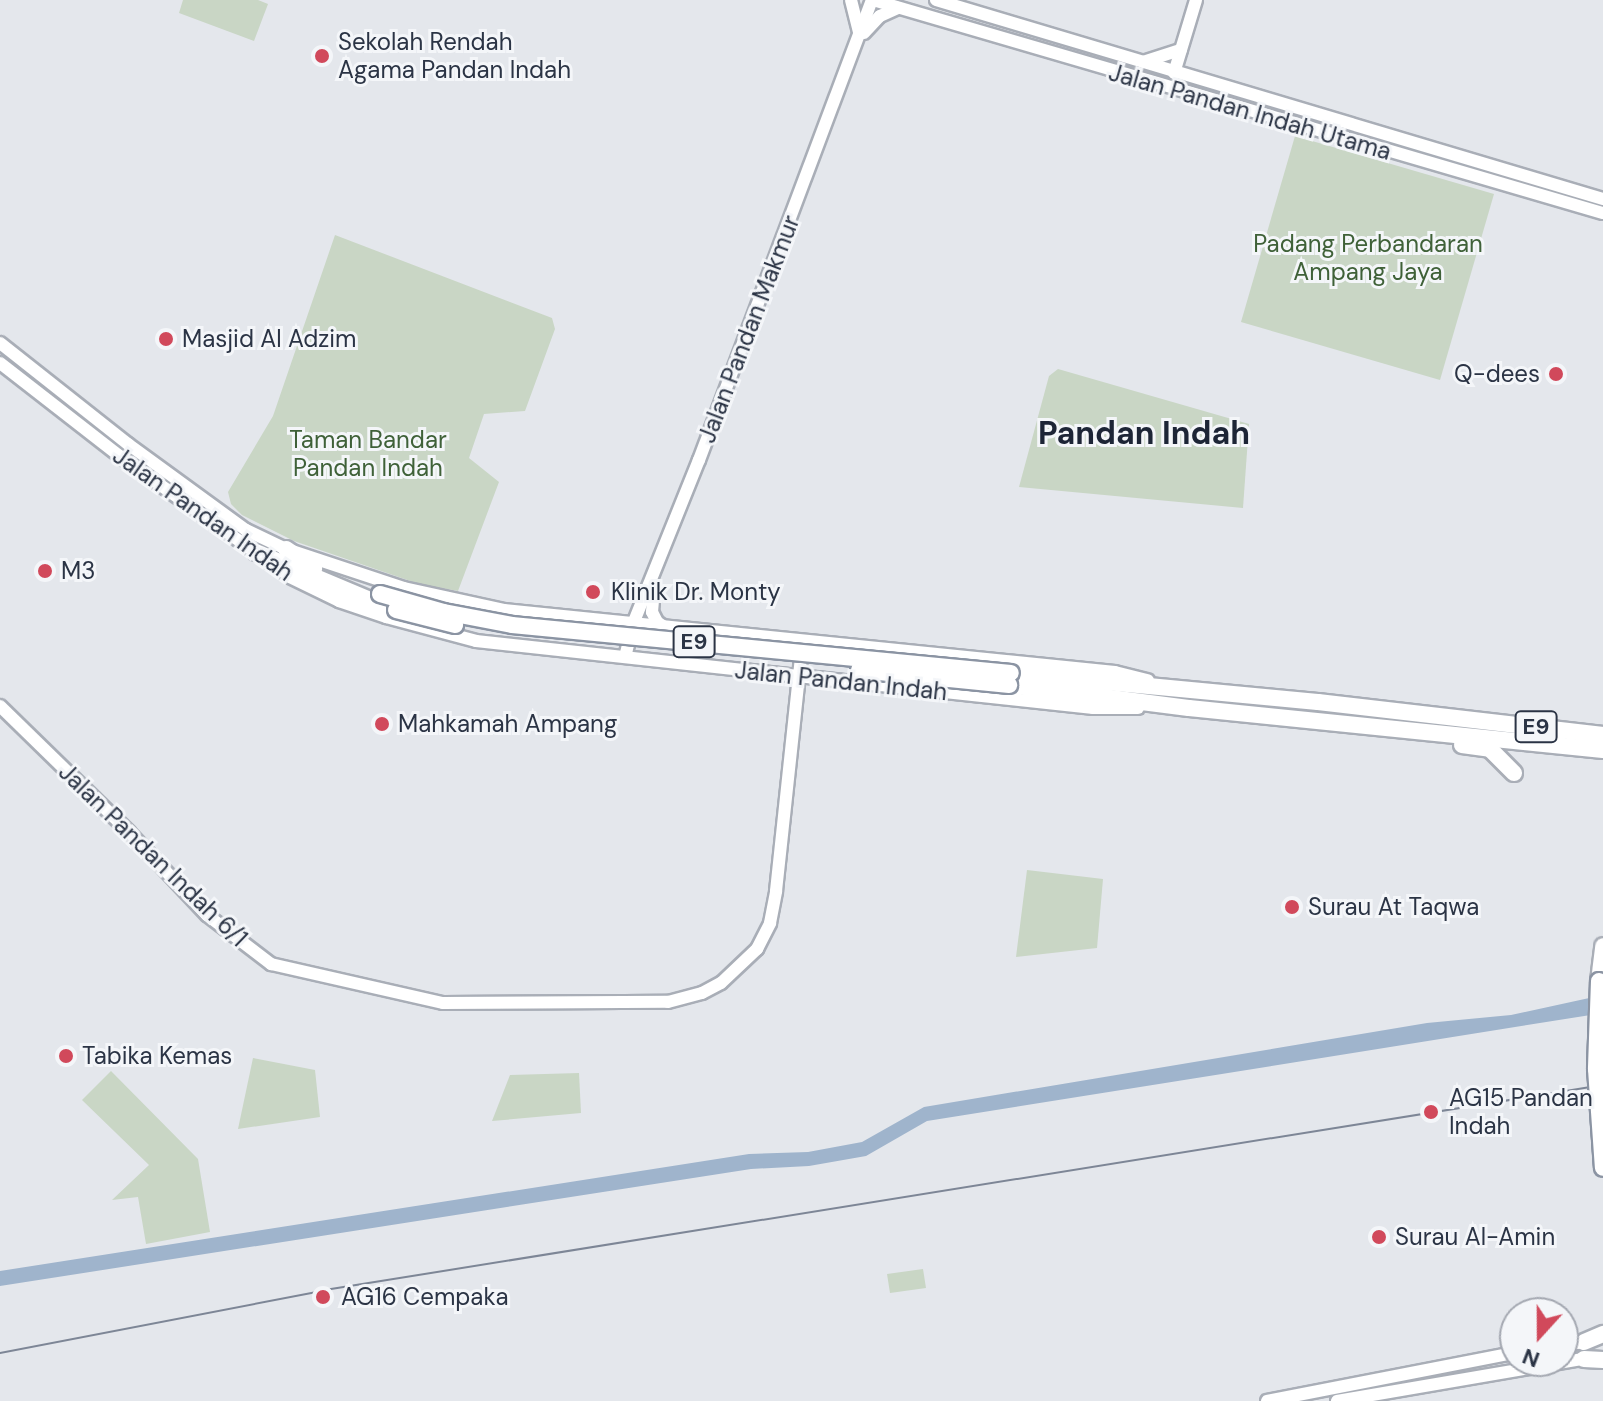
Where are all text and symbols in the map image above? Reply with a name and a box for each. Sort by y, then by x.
place label: Sekolah Rendah Agama Pandan Indah [338,28,571,84]
marker: Sekolah Rendah Agama Pandan Indah [313,47,331,65]
street label: Jalan Pandan Indah Utama [1105,58,1395,166]
street label: Jalan Pandan Makmur [692,211,806,447]
park label: Padang Perbandaran Ampang Jaya [1253,230,1483,286]
place label: Masjid Al Adzim [182,325,356,353]
marker: Masjid Al Adzim [157,330,175,348]
place label: Q-dees [1454,360,1540,388]
marker: Q-dees [1547,365,1565,383]
district label: Pandan Indah [1038,414,1250,452]
park label: Taman Bandar Pandan Indah [289,426,447,482]
street label: Jalan Pandan Indah [107,441,299,587]
place label: M3 [61,557,95,585]
marker: M3 [36,562,54,580]
place label: Klinik Dr. Monty [611,578,781,606]
marker: Klinik Dr. Monty [582,581,604,603]
road number: E9 [672,624,716,660]
street label: Jalan Pandan Indah [733,656,949,706]
road number: E9 [1514,709,1558,745]
place label: Mahkamah Ampang [398,710,617,738]
marker: Mahkamah Ampang [373,715,391,733]
street label: Jalan Pandan Indah 6/1 [53,758,253,952]
place label: Surau At Taqwa [1308,893,1479,921]
marker: Surau At Taqwa [1283,898,1301,916]
place label: Tabika Kemas [82,1042,232,1070]
marker: Tabika Kemas [57,1047,75,1065]
place label: AG15 Pandan Indah [1449,1084,1593,1140]
marker: AG15 Pandan Indah [1420,1101,1442,1123]
place label: Surau Al-Amin [1395,1223,1555,1251]
marker: Surau Al-Amin [1370,1228,1388,1246]
place label: AG16 Cempaka [341,1283,508,1311]
marker: AG16 Cempaka [312,1286,334,1308]
north arrow [1499,1297,1579,1377]
text: N [1518,1342,1544,1374]

